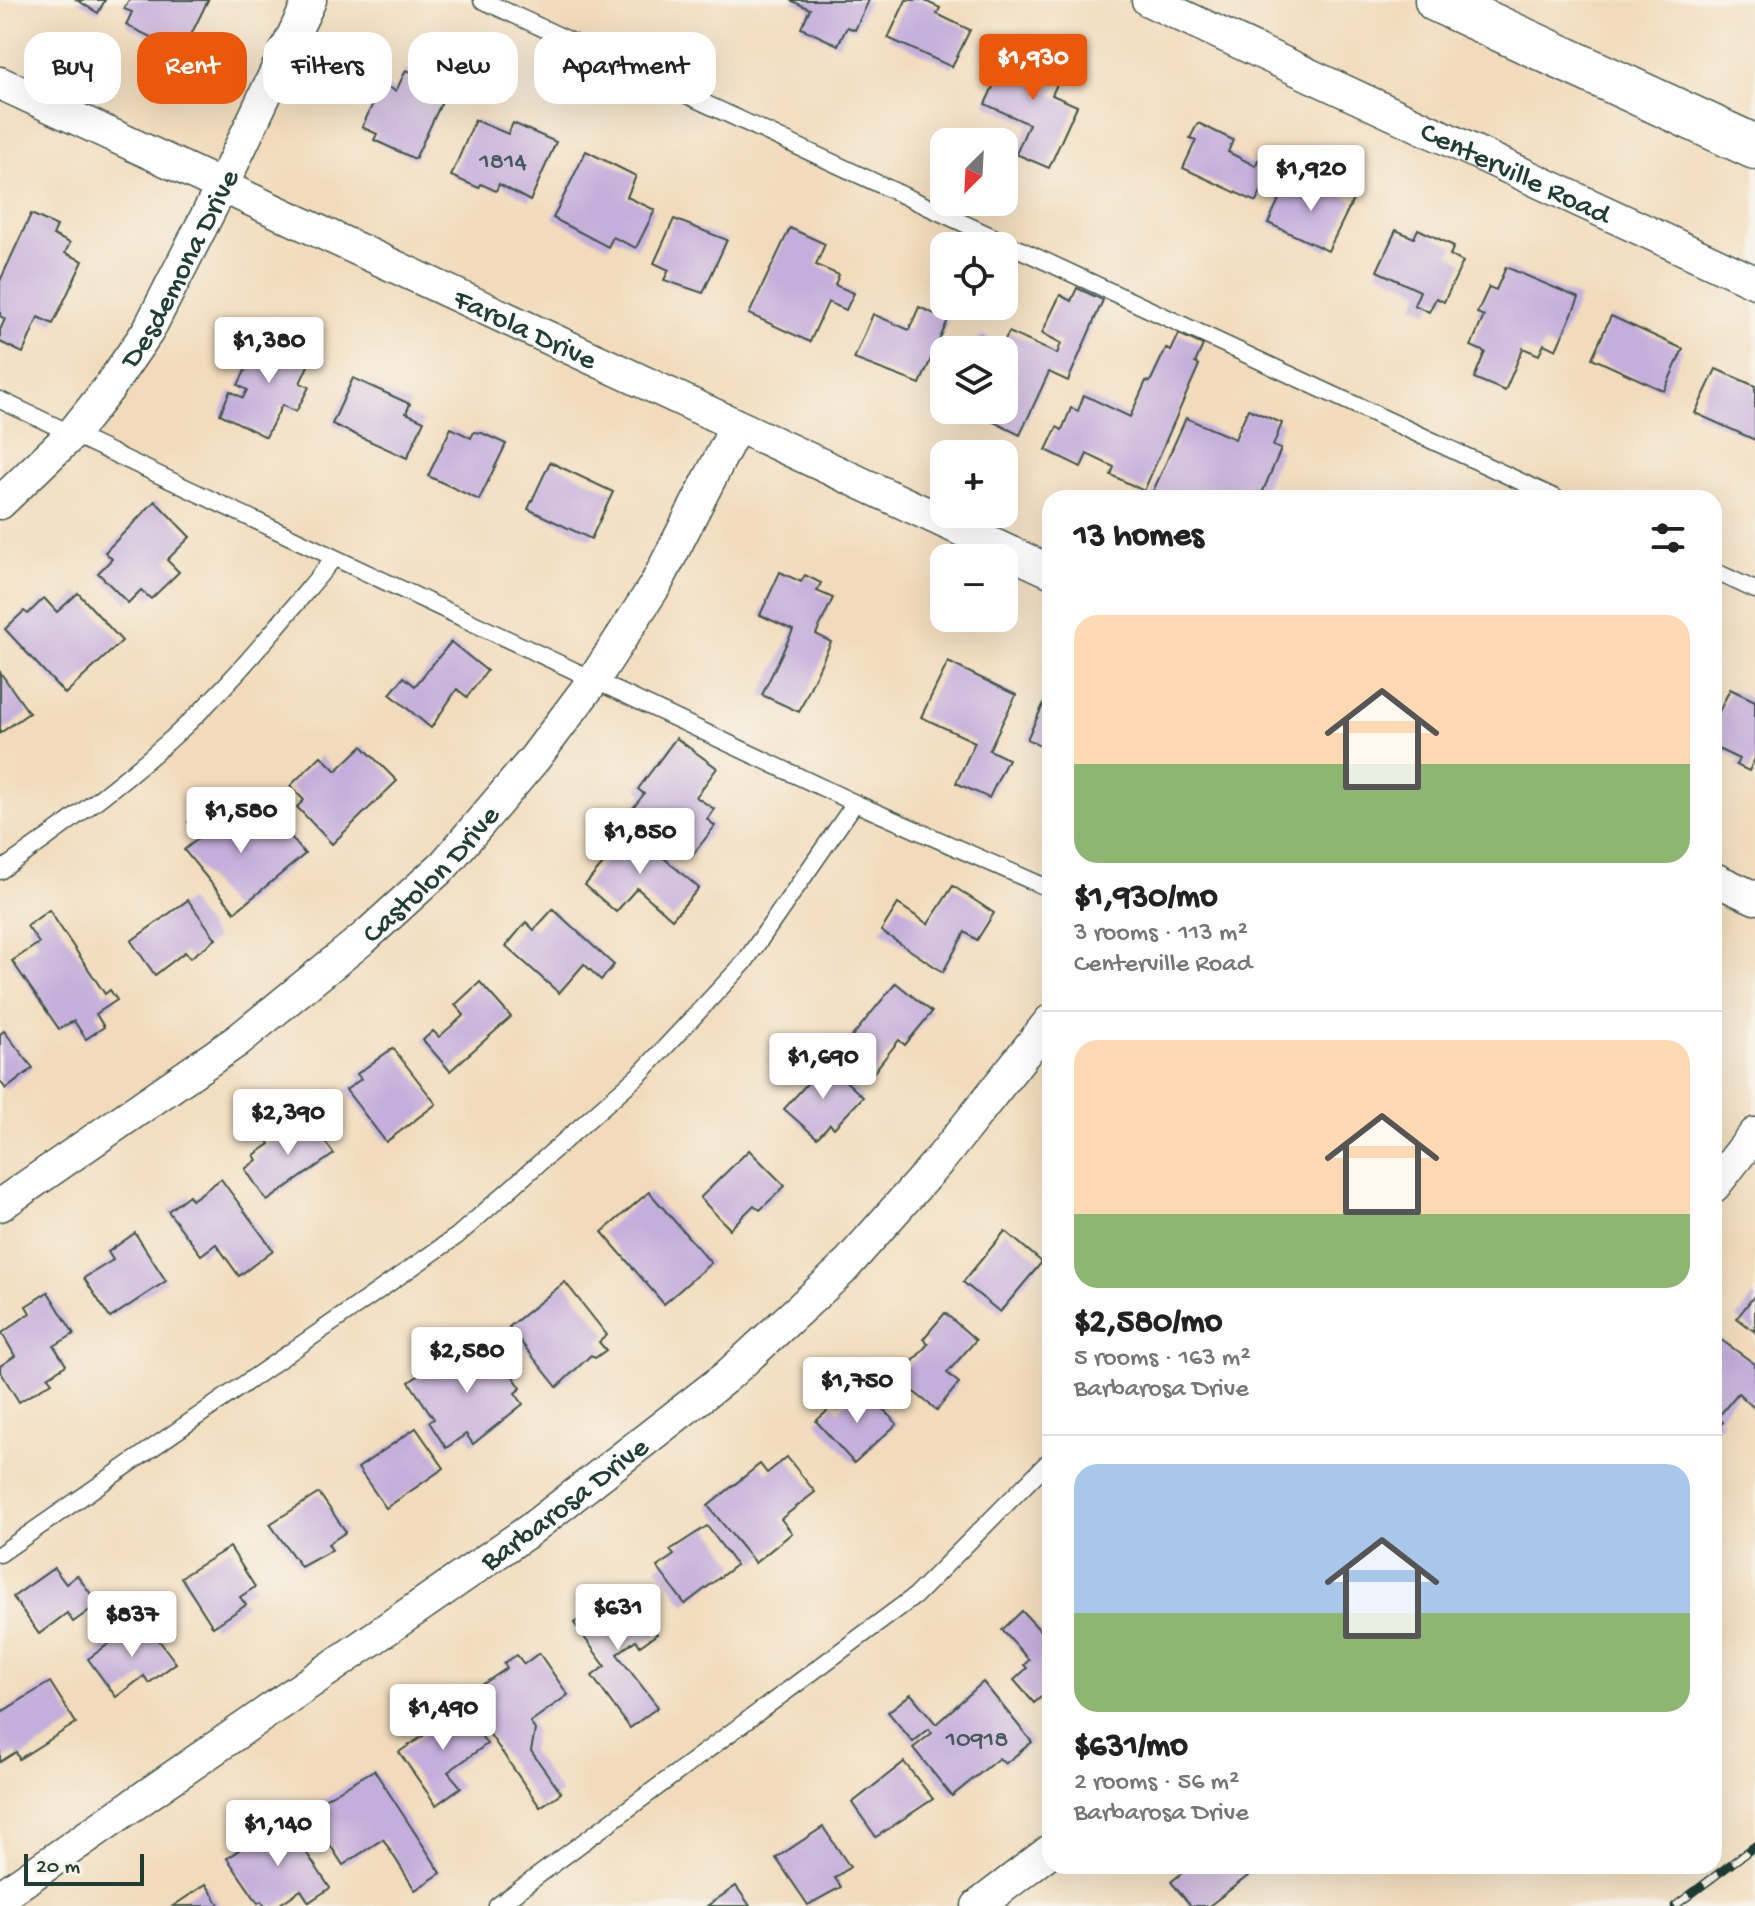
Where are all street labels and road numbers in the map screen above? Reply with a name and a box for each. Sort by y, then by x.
street label: Centerville Road [1414,116,1617,235]
street label: Desdemona Drive [114,164,249,378]
street label: Farola Drive [446,283,602,380]
street label: Castolon Drive [357,800,509,953]
street label: Barbarosa Drive [475,1431,657,1581]

